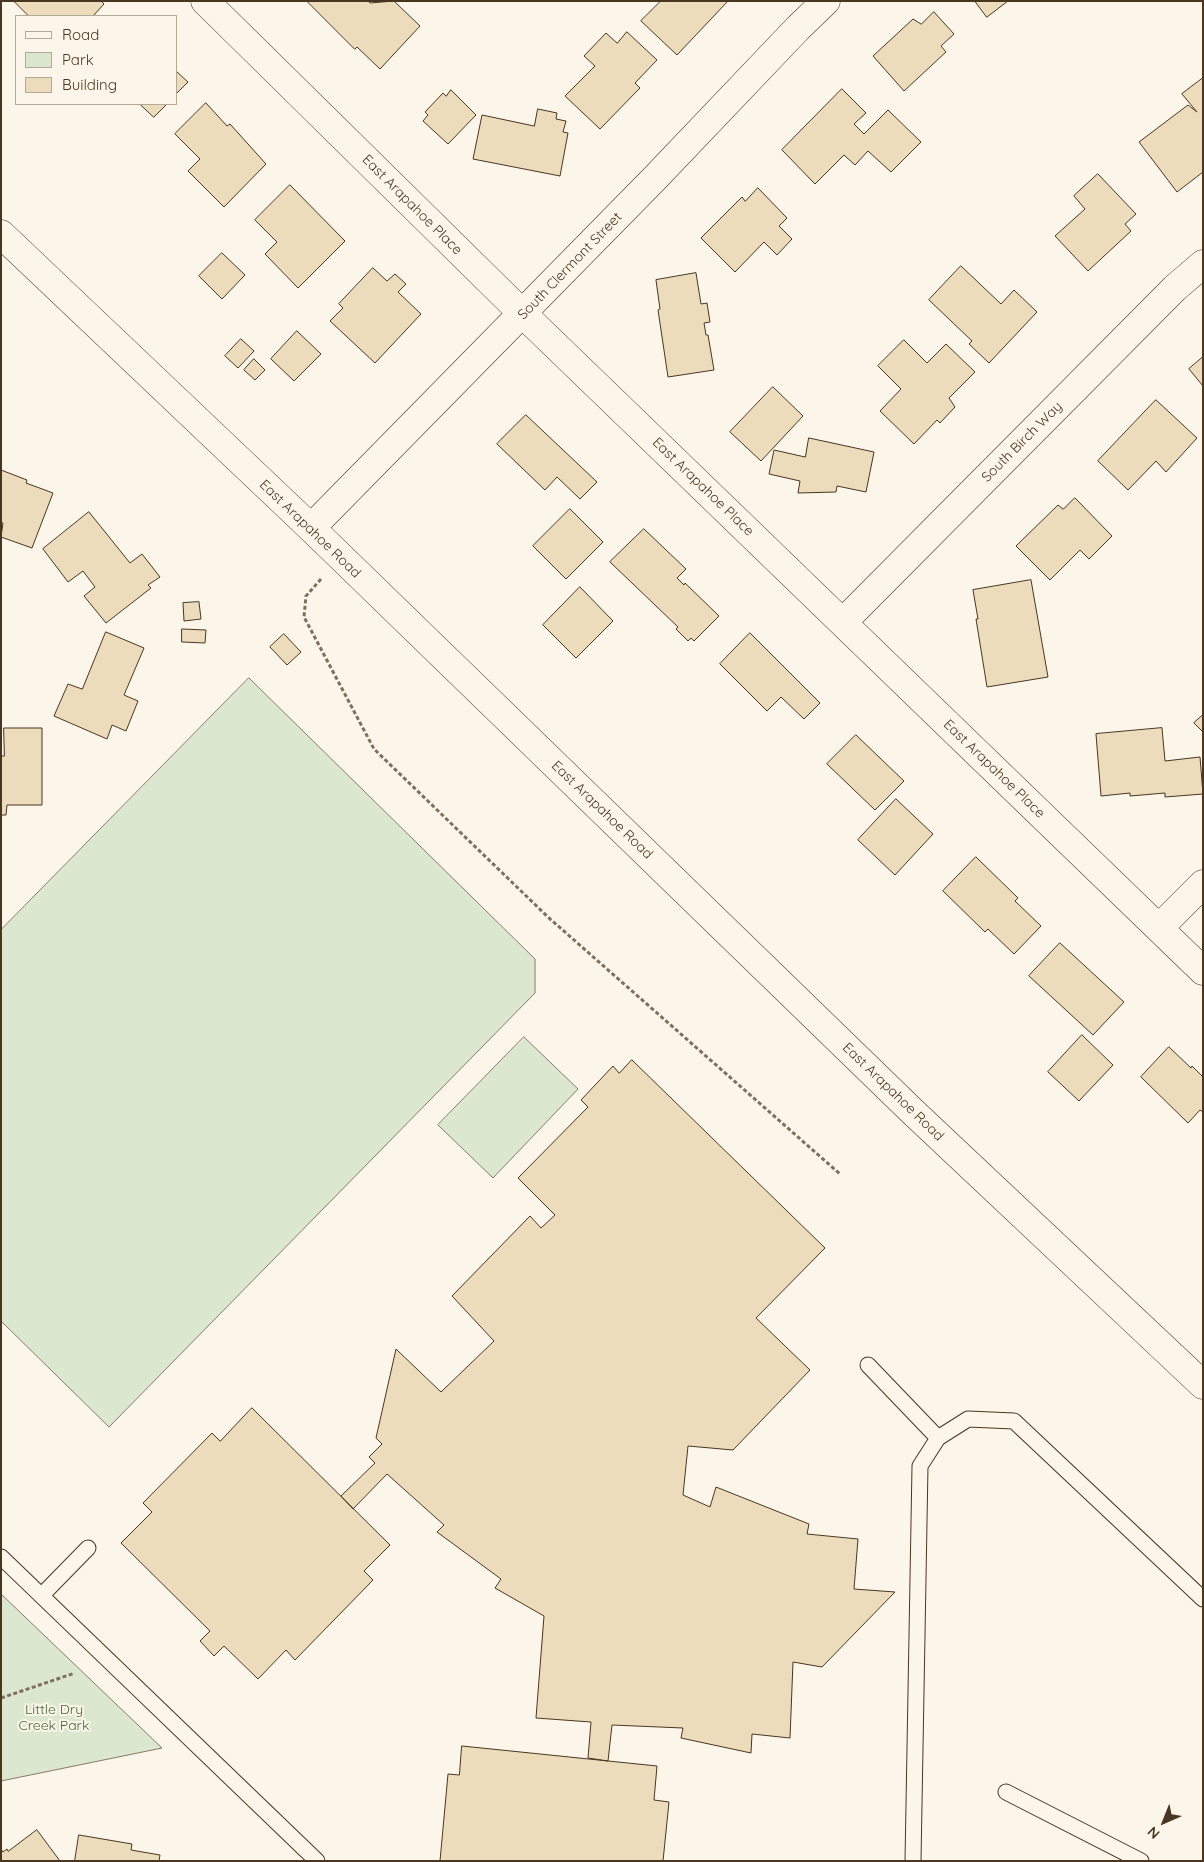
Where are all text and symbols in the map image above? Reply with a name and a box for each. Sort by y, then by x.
legend [15,15,178,105]
text: Road [62,25,99,44]
text: Park [62,50,94,69]
text: Building [62,75,117,94]
street label: East Arapahoe Place [358,151,466,259]
street label: South Clermont Street [514,209,626,323]
street label: South Birch Way [978,398,1066,486]
street label: East Arapahoe Place [649,434,757,540]
street label: East Arapahoe Road [256,476,364,582]
street label: East Arapahoe Place [940,716,1048,822]
street label: East Arapahoe Road [548,757,656,863]
street label: East Arapahoe Road [839,1039,947,1145]
park label: Little Dry Creek Park [19,1702,89,1734]
north arrow [1139,1797,1189,1847]
text: N [1144,1823,1164,1843]

